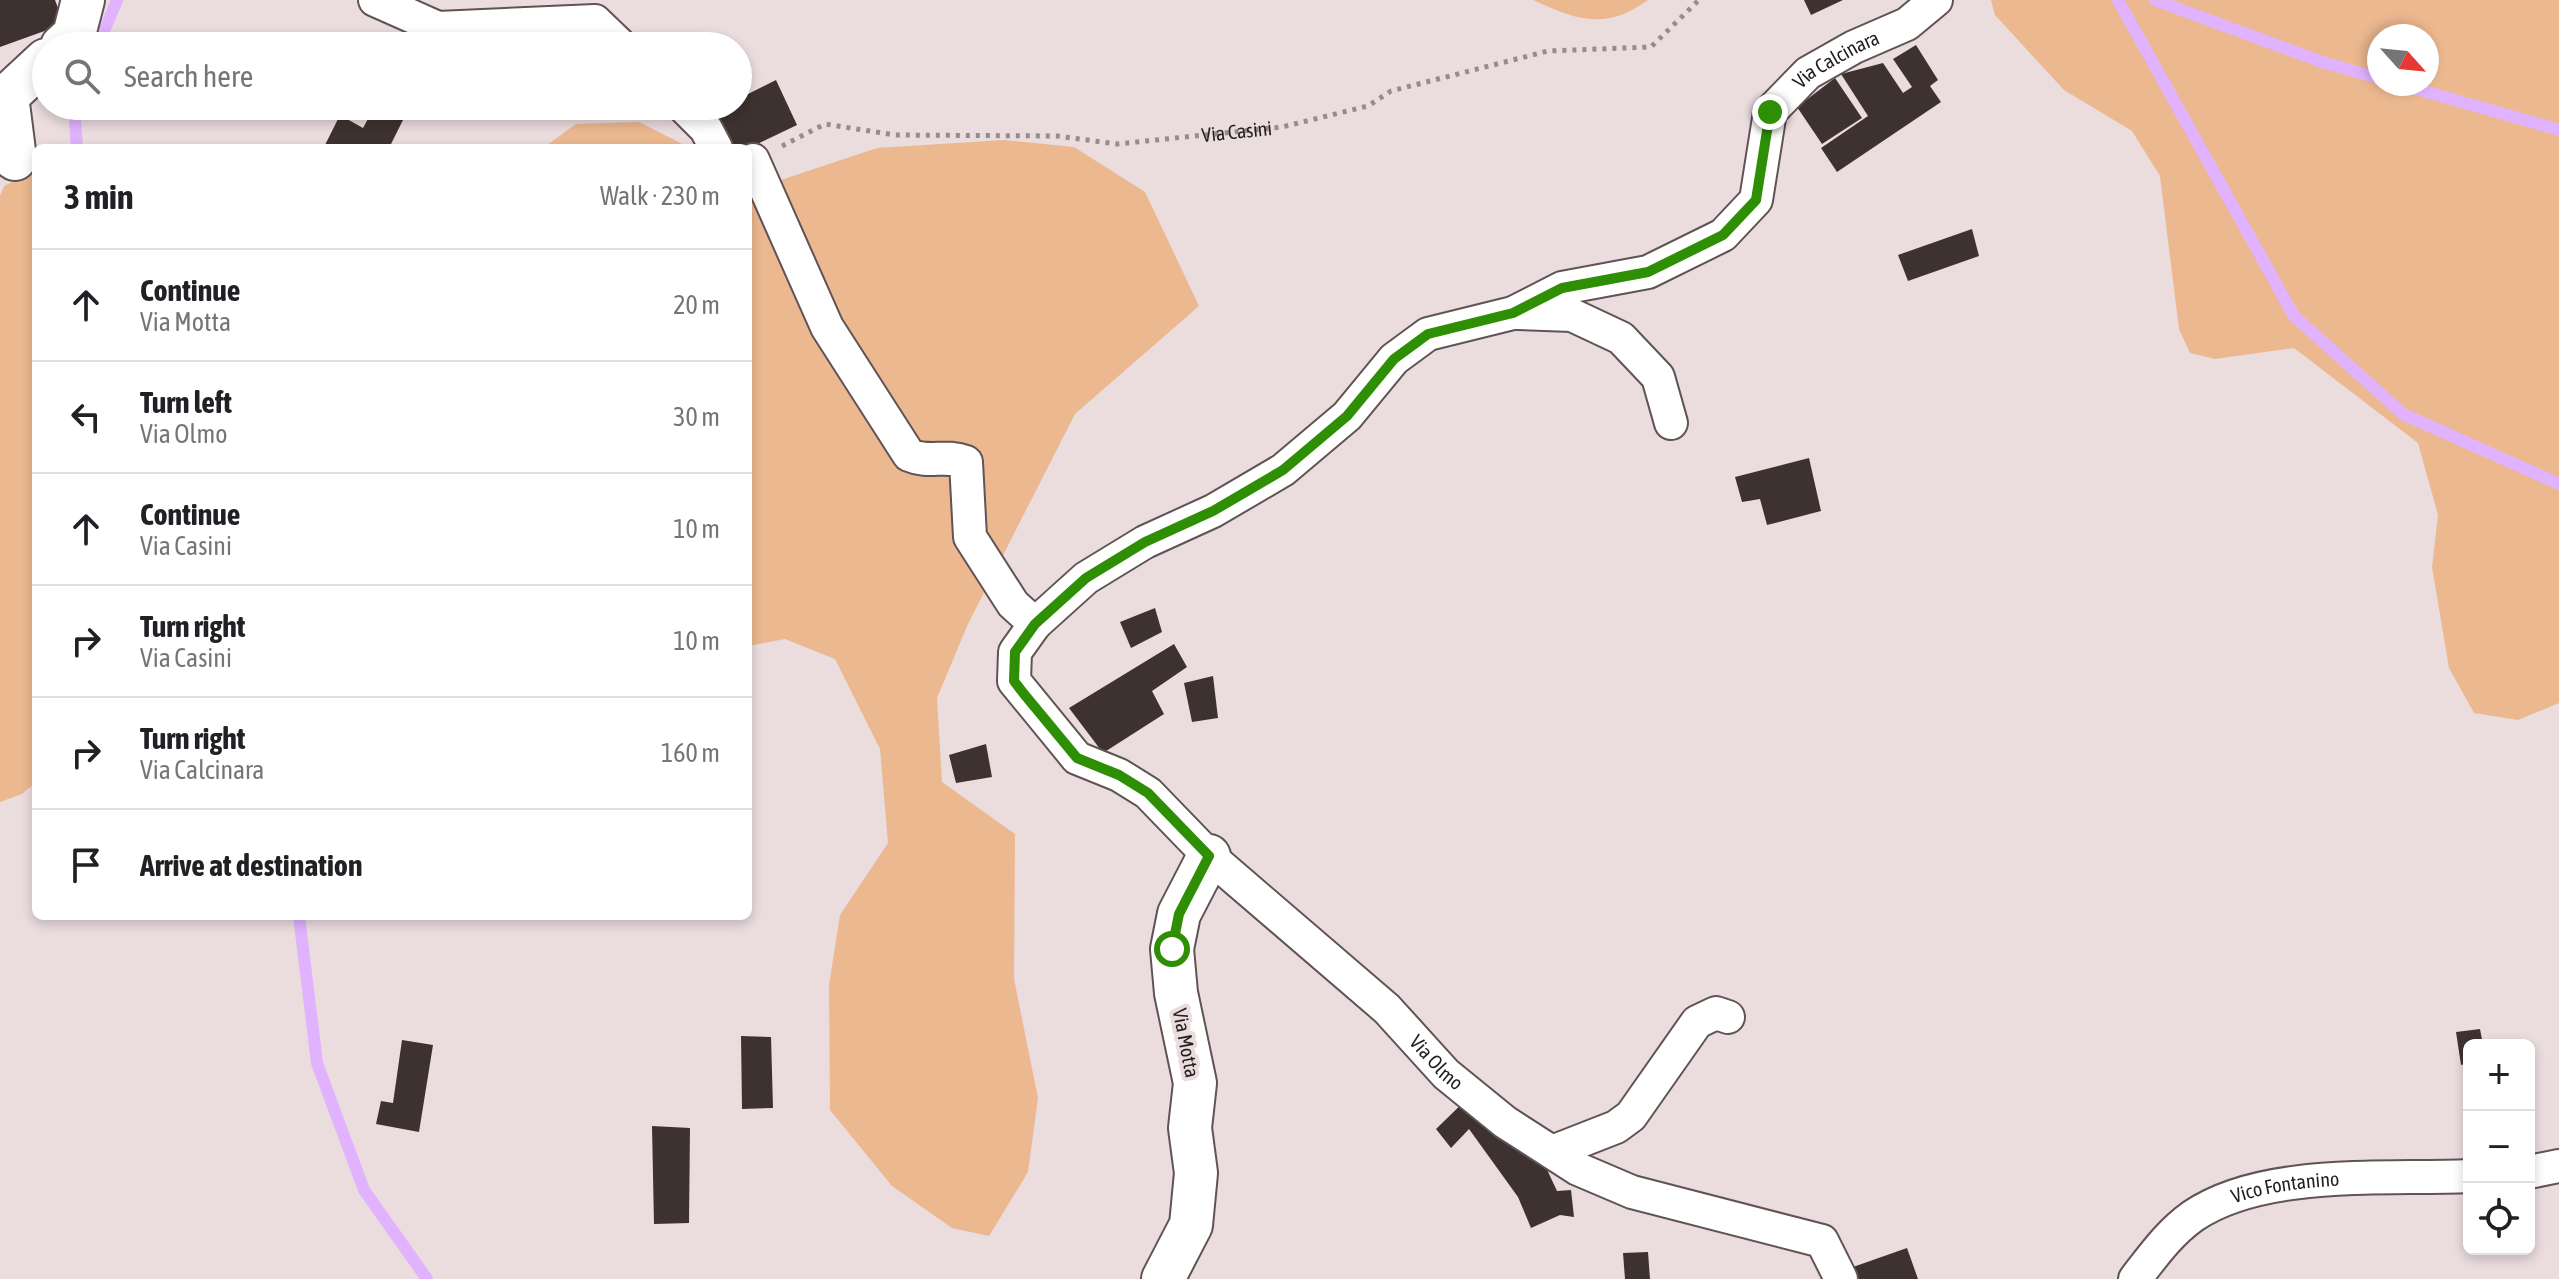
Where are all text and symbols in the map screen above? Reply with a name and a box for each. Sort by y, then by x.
north arrow [2367,24,2439,96]
street label: Via Calcinara [1788,26,1882,93]
search box [32,32,752,120]
icon: search [60,54,104,98]
text: Search here [124,59,253,93]
route end [1752,94,1788,130]
street label: Via Casini [1200,116,1273,146]
text: 3 min [64,177,133,216]
text: Walk · 230 m [600,181,720,211]
text: Continue [140,273,240,307]
icon: ahead [64,283,108,327]
text: 20 m [673,290,720,320]
text: Via Motta [140,307,231,337]
text: Turn left [140,385,232,419]
icon: left [64,395,108,439]
text: 30 m [673,402,720,432]
text: Via Olmo [140,419,227,449]
text: Continue [140,497,240,531]
icon: ahead [64,507,108,551]
text: 10 m [673,514,720,544]
text: Via Casini [140,531,232,561]
text: Turn right [140,609,246,643]
icon: right [64,619,108,663]
text: 10 m [673,626,720,656]
text: Via Casini [140,643,232,673]
text: Turn right [140,721,246,755]
icon: right [64,731,108,775]
text: 160 m [661,738,720,768]
text: Via Calcinara [140,755,264,785]
icon: arrive [64,843,108,887]
text: Arrive at destination [140,848,362,882]
route start [1154,931,1190,967]
street label: Via Motta [1169,1006,1204,1079]
street label: Via Olmo [1405,1030,1468,1094]
map controls [2463,1039,2535,1255]
button: + [2463,1039,2535,1111]
button: − [2463,1111,2535,1183]
street label: Vico Fontanino [2228,1167,2340,1207]
button: locate [2463,1183,2535,1255]

